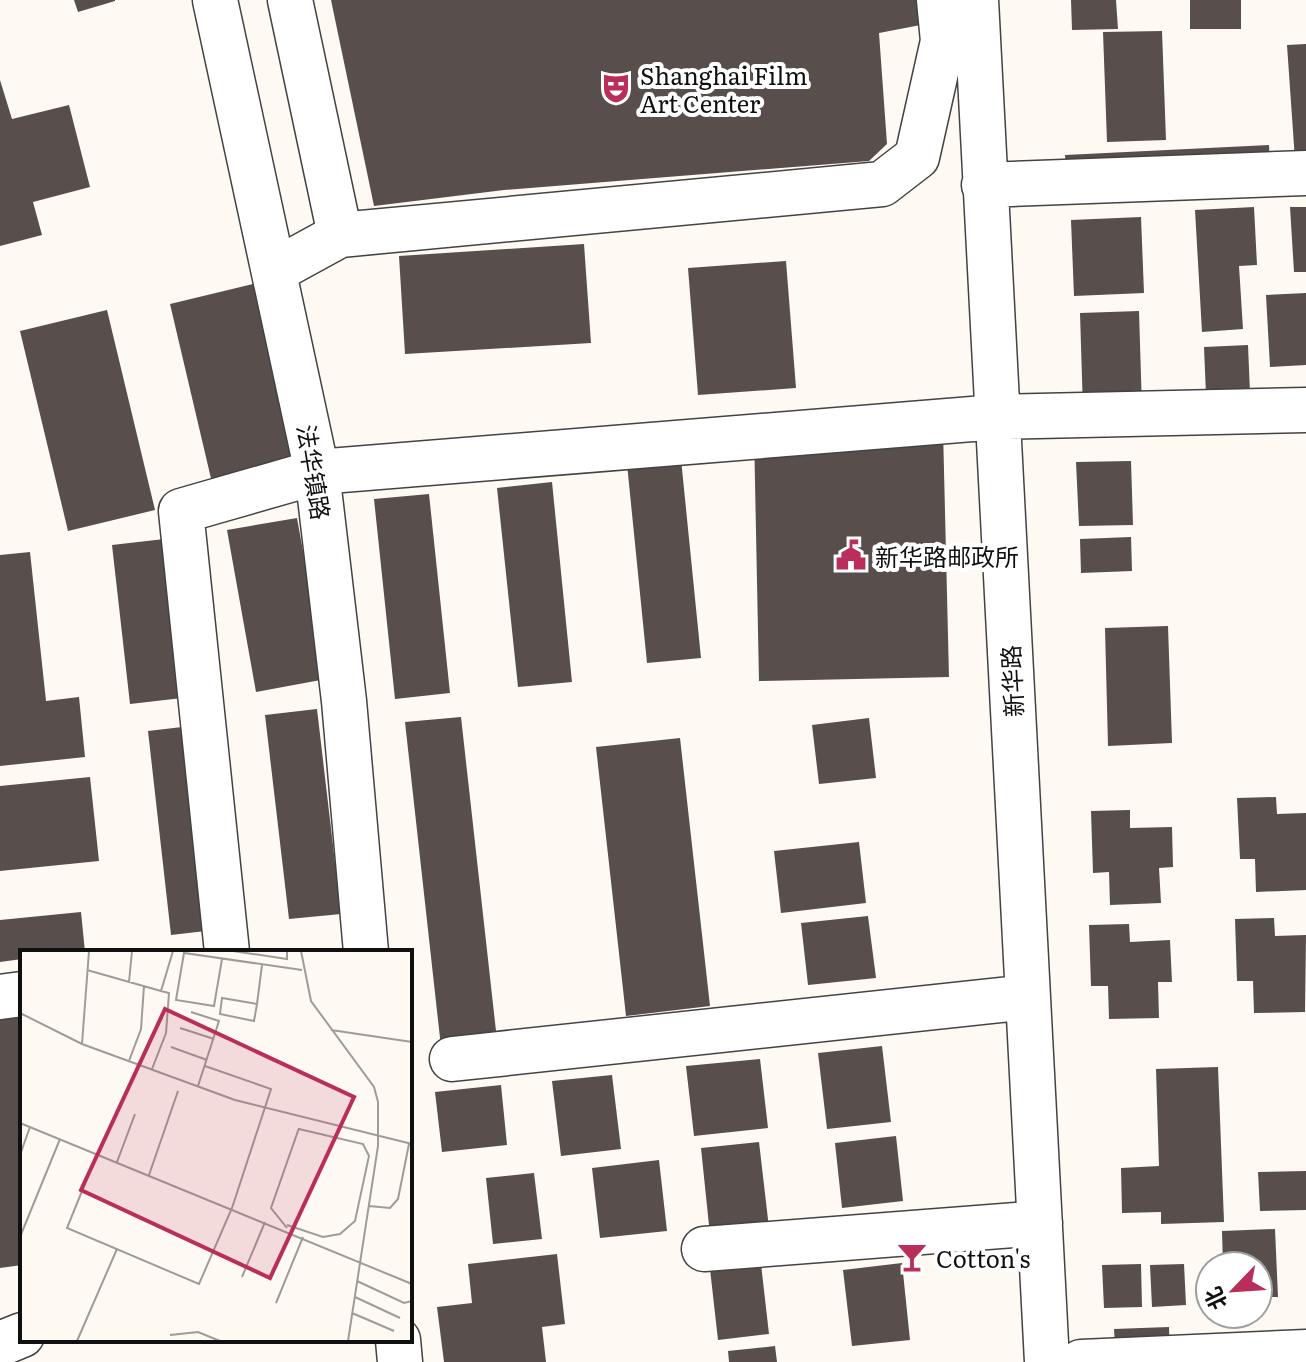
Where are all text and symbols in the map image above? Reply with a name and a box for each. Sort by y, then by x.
place label: Shanghai Film Art Center [640,57,807,120]
theatre icon: Shanghai Film Art Center [599,71,633,105]
street label: 法华镇路 [290,422,340,522]
public building icon: 新华路邮政所 [834,538,868,572]
place label: 新华路邮政所 [875,538,1019,573]
street label: 新华路 [992,644,1030,718]
inset map [20,950,412,1342]
bar icon: Cotton's [895,1240,929,1274]
place label: Cotton's [936,1240,1030,1275]
north arrow [1194,1250,1274,1330]
text: 北 [1195,1282,1234,1316]

